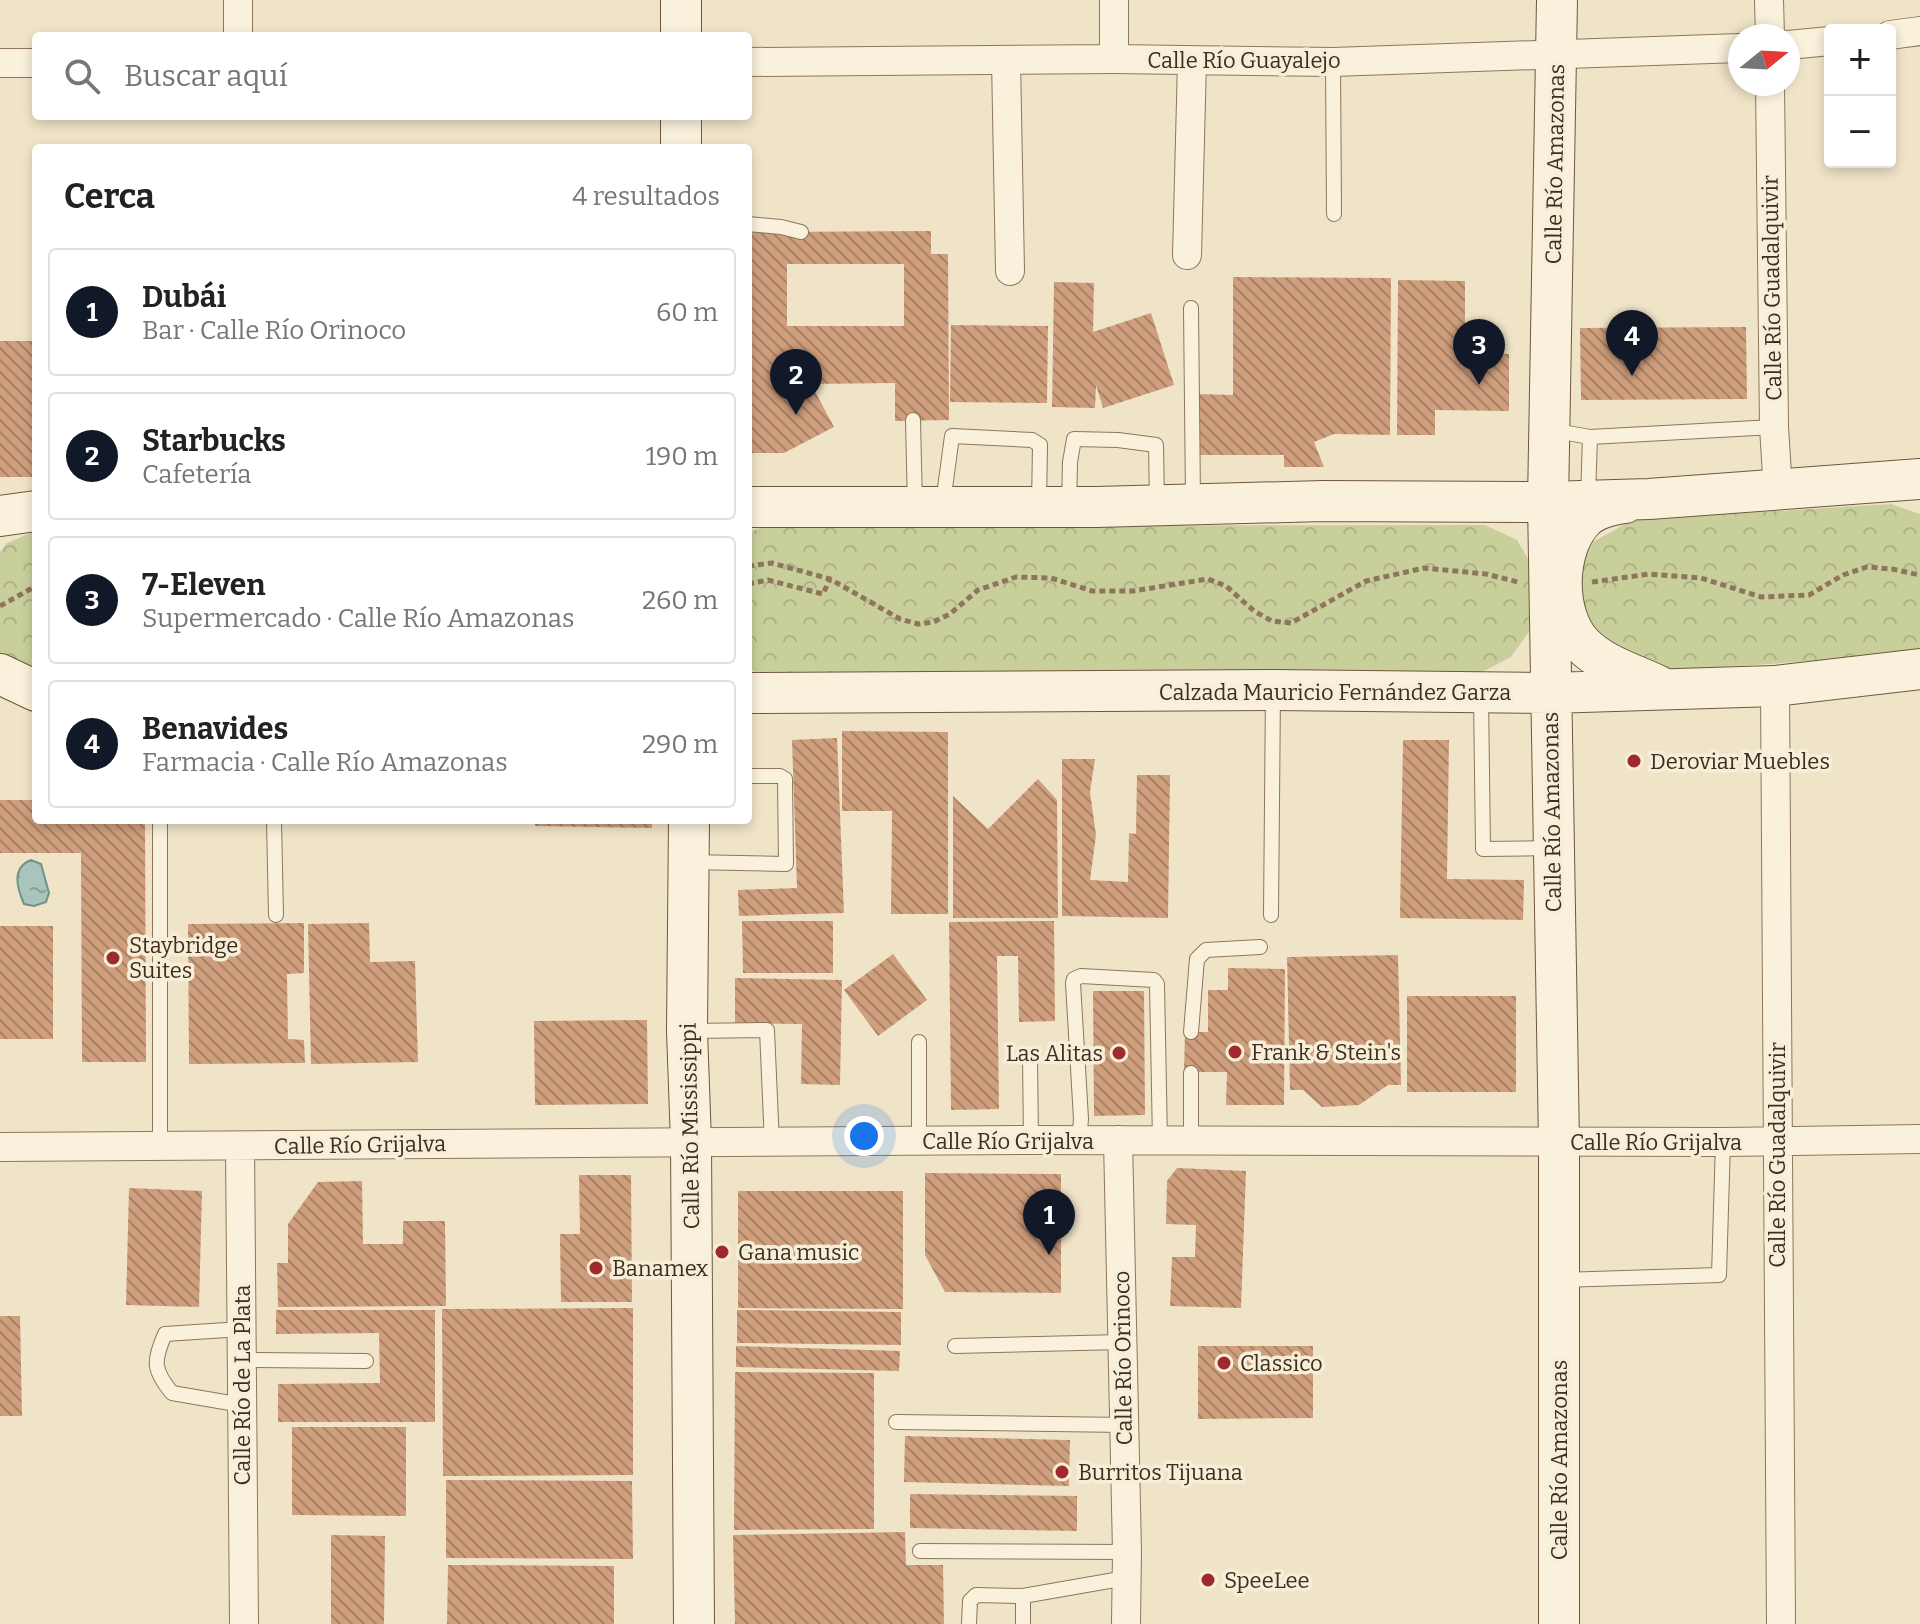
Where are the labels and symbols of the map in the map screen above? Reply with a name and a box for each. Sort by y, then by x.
north arrow [1728,24,1800,96]
street label: Calle Río Guayalejo [1147,47,1341,74]
street label: Calle Río Amazonas [1540,63,1570,265]
street label: Calle Río Guadalquivir [1757,175,1787,401]
pin: 4 [1606,310,1658,376]
pin: 3 [1453,319,1505,385]
pin: 2 [770,349,822,415]
street label: Calzada Mauricio Fernández Garza [1159,679,1511,706]
street label: Calle Río Amazonas [1537,711,1567,913]
place label: Deroviar Muebles [1650,748,1830,775]
marker: Deroviar Muebles [1625,752,1643,770]
place label: Staybridge Suites [129,932,238,984]
marker: Staybridge Suites [104,949,122,967]
street label: Calle Río Mississippi [675,1022,705,1230]
place label: Frank & Stein's [1251,1039,1401,1066]
place label: Las Alitas [1006,1040,1103,1067]
street label: Calle Río Guadalquivir [1764,1042,1791,1268]
marker: Frank & Stein's [1226,1043,1244,1061]
marker: Las Alitas [1110,1044,1128,1062]
your location [844,1116,884,1156]
street label: Calle Río Grijalva [922,1128,1094,1155]
street label: Calle Río Grijalva [1570,1129,1742,1156]
street label: Calle Río Grijalva [274,1130,446,1160]
pin: 1 [1023,1189,1075,1255]
place label: Gana music [738,1239,859,1266]
marker: Gana music [713,1243,731,1261]
place label: Banamex [612,1255,708,1282]
marker: Banamex [587,1259,605,1277]
street label: Calle Río Orinoco [1108,1270,1138,1446]
street label: Calle Río de La Plata [229,1284,256,1486]
place label: Classico [1240,1350,1323,1377]
marker: Classico [1215,1354,1233,1372]
street label: Calle Río Amazonas [1546,1360,1573,1560]
place label: Burritos Tijuana [1078,1459,1243,1486]
marker: Burritos Tijuana [1053,1463,1071,1481]
place label: SpeeLee [1224,1567,1310,1594]
marker: SpeeLee [1199,1571,1217,1589]

